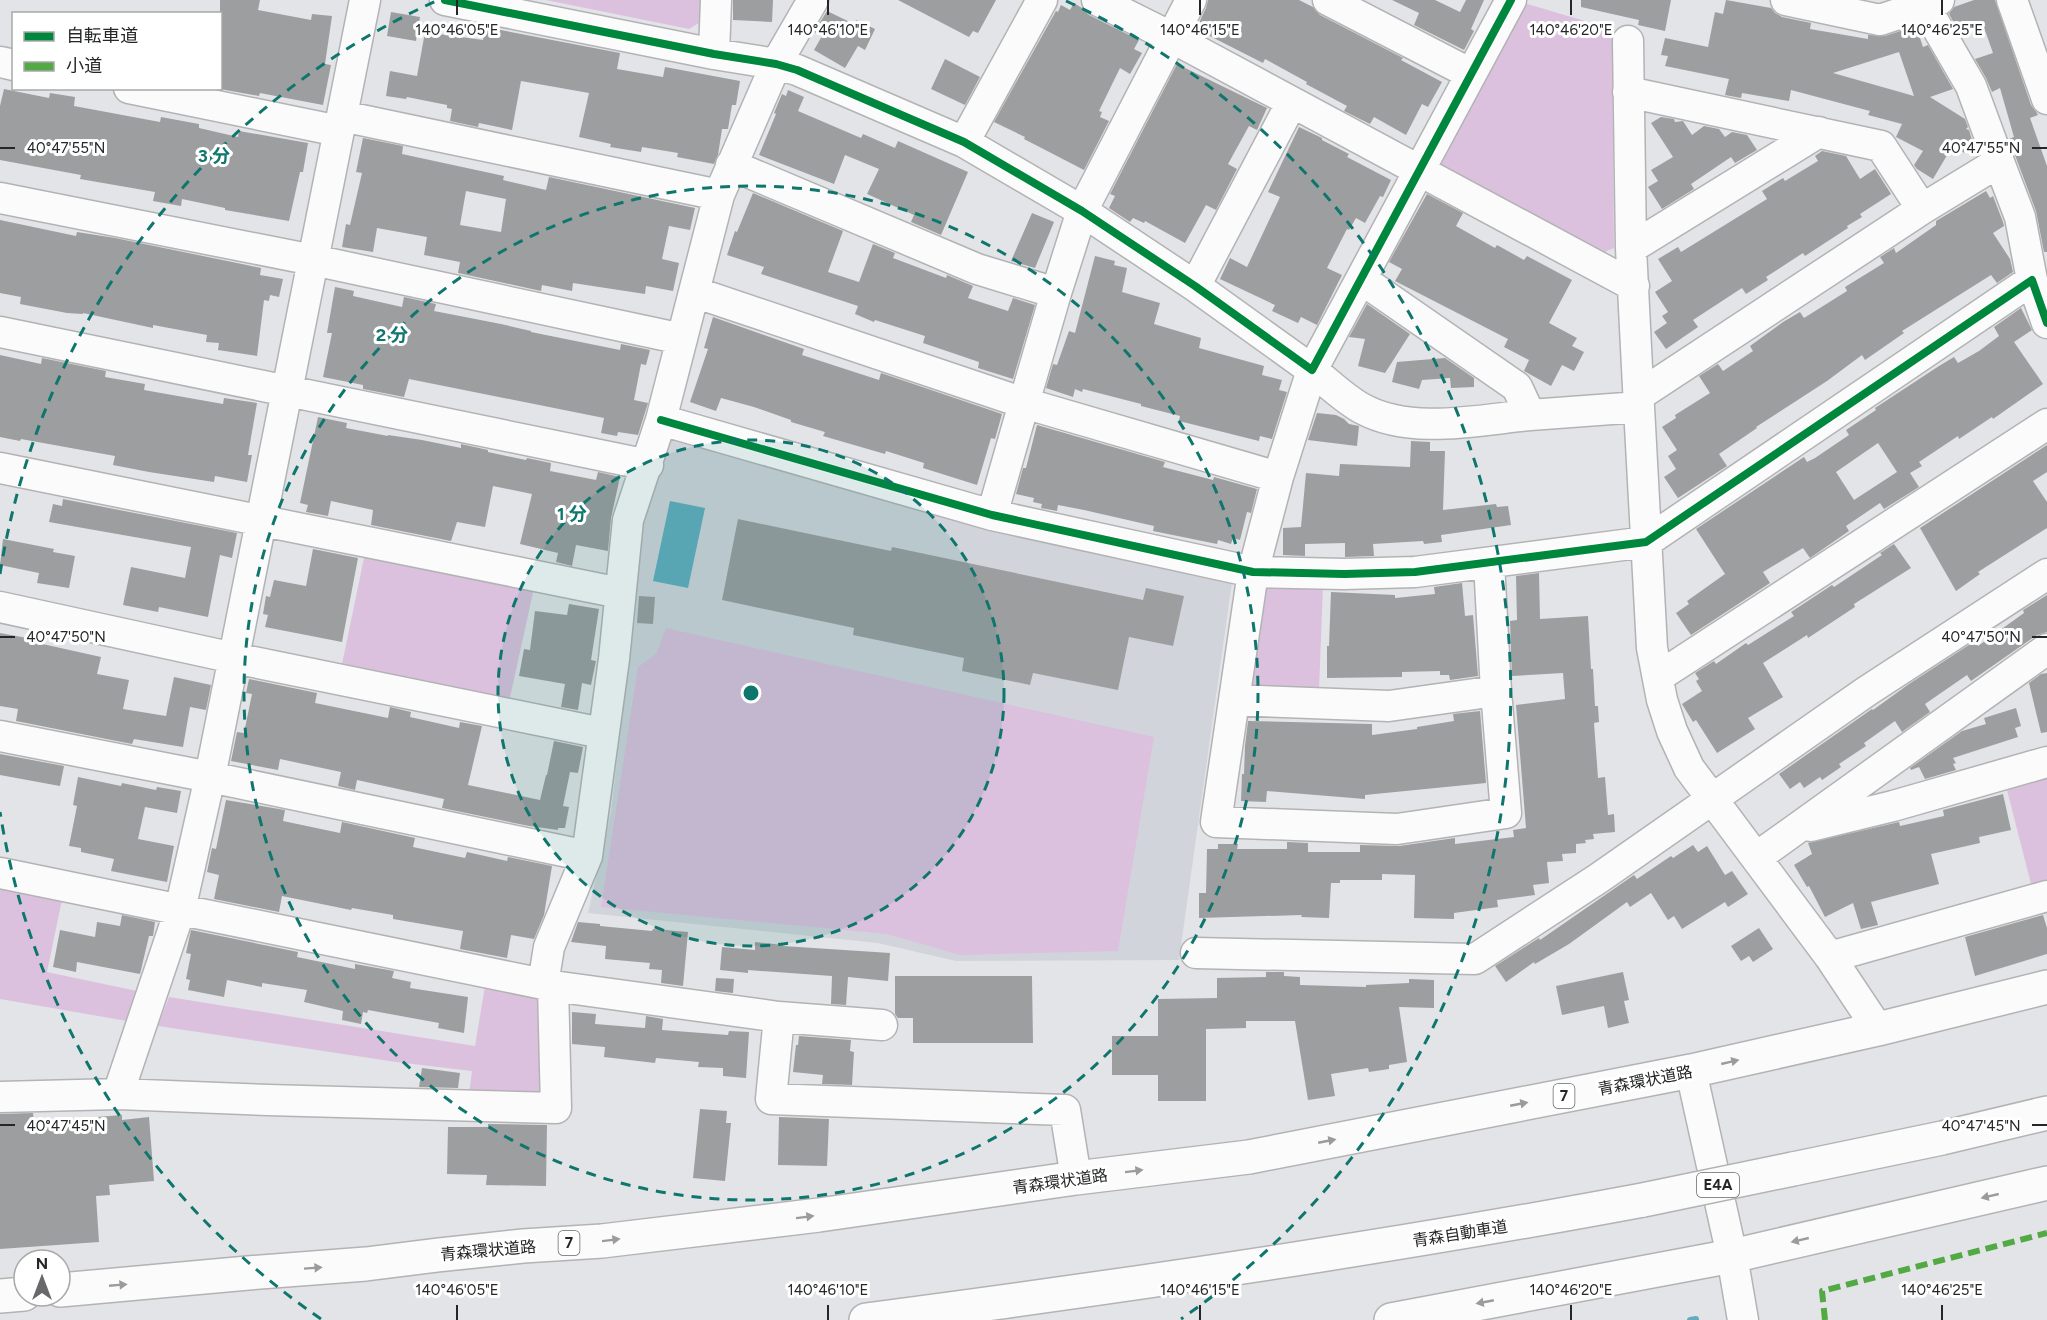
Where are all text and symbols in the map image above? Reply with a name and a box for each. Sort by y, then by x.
legend [12,12,222,90]
text: 140°46'05"E [415,21,499,39]
text: 140°46'10"E [788,21,868,39]
text: 140°46'15"E [1160,21,1240,39]
text: 140°46'20"E [1529,21,1613,39]
text: 140°46'25"E [1901,21,1983,39]
text: 自転車道 [66,25,138,47]
text: 小道 [66,55,102,77]
text: 40°47'55"N [27,139,105,157]
text: 40°47'55"N [1942,139,2020,157]
text: 3 分 [198,145,230,167]
text: 2 分 [376,324,408,346]
text: 1 分 [557,503,587,525]
text: 40°47'50"N [26,628,106,646]
text: 40°47'50"N [1941,628,2021,646]
centre of rings [741,683,761,703]
one-way arrow [1721,1057,1740,1066]
street label: 青森環状道路 [1596,1062,1694,1099]
road number: 7 [1554,1084,1574,1108]
one-way arrow [1509,1099,1528,1108]
text: 40°47'45"N [26,1117,106,1135]
text: 40°47'45"N [1941,1117,2021,1135]
one-way arrow [1318,1136,1336,1146]
street label: 青森環状道路 [1011,1165,1109,1198]
one-way arrow [1125,1166,1144,1176]
road number: E4A [1697,1173,1739,1197]
one-way arrow [1981,1191,1999,1201]
one-way arrow [795,1212,814,1221]
street label: 青森自動車道 [1411,1217,1509,1250]
road number: 7 [558,1231,580,1255]
one-way arrow [602,1235,621,1245]
one-way arrow [1791,1235,1809,1245]
street label: 青森環状道路 [439,1237,537,1264]
north arrow [12,1248,72,1308]
text: N [36,1254,48,1273]
one-way arrow [303,1263,322,1273]
one-way arrow [109,1280,128,1290]
text: 140°46'05"E [415,1281,499,1299]
text: 140°46'10"E [788,1281,868,1299]
text: 140°46'15"E [1160,1281,1240,1299]
text: 140°46'20"E [1529,1281,1613,1299]
text: 140°46'25"E [1901,1281,1983,1299]
one-way arrow [1476,1298,1495,1307]

